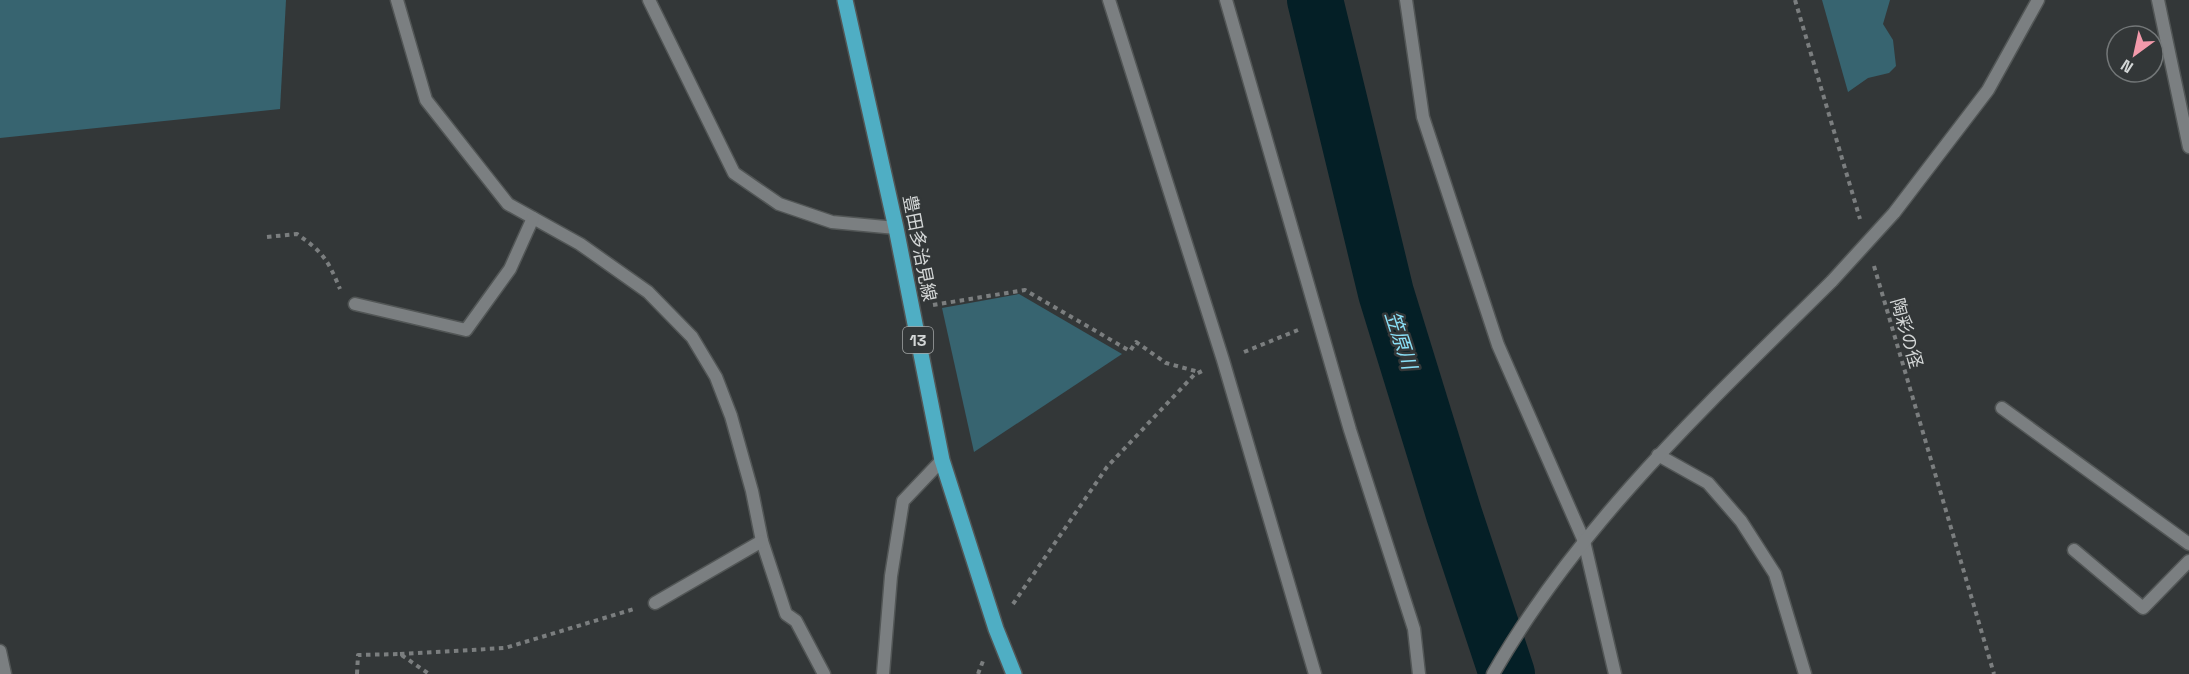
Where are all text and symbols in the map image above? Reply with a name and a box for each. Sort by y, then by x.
north arrow [2105,24,2165,84]
text: N [2117,54,2137,78]
street label: 豊田多治見線 [898,193,942,303]
street label: 陶彩の径 [1886,295,1928,371]
water label: 笠原川 [1379,307,1423,374]
road number: 13 [903,327,933,353]

